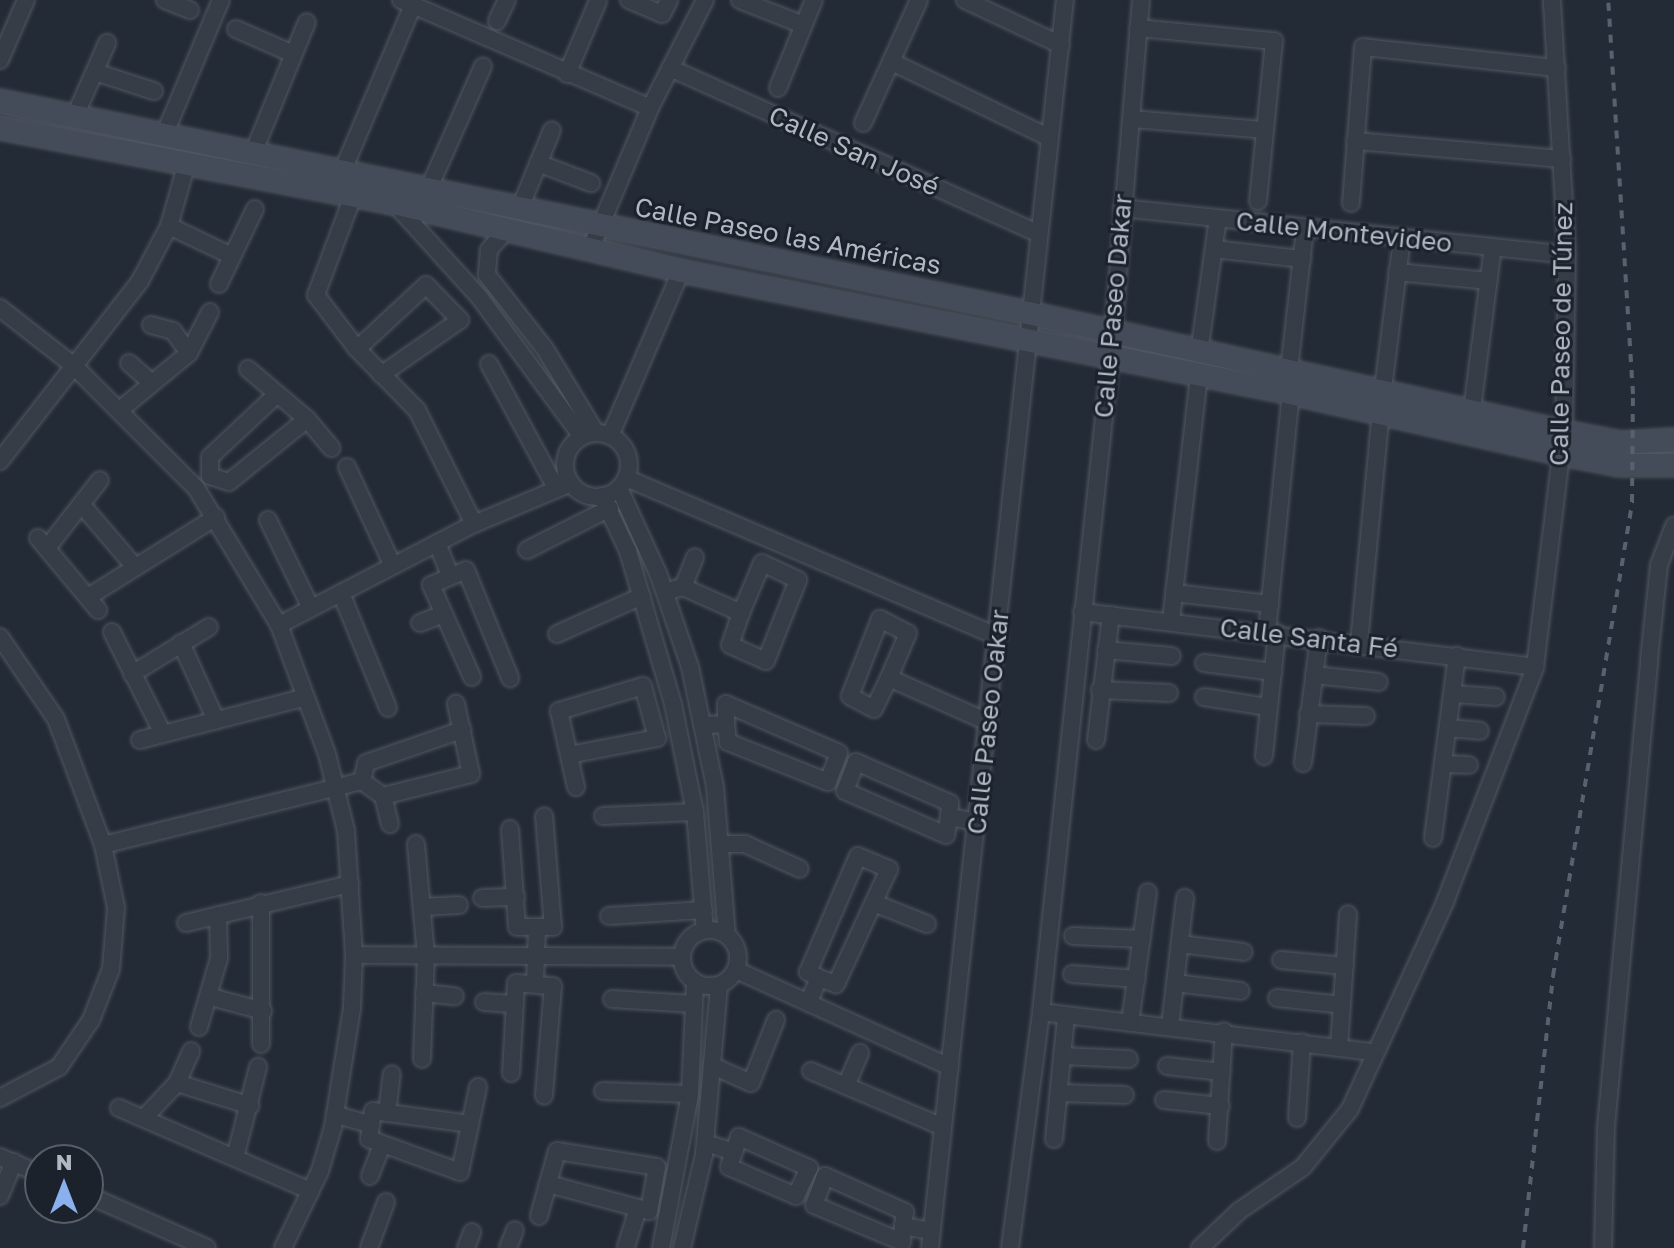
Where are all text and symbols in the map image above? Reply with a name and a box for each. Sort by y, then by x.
street label: Calle San José [764,100,944,202]
street label: Calle Paseo las Américas [632,191,944,281]
street label: Calle Paseo Dakar [1088,193,1138,419]
street label: Calle Paseo de Túnez [1543,202,1579,466]
street label: Calle Montevideo [1234,205,1454,259]
street label: Calle Paseo Oakar [961,608,1015,836]
street label: Calle Santa Fé [1218,612,1400,664]
north arrow [24,1144,104,1224]
text: N [56,1148,72,1175]

